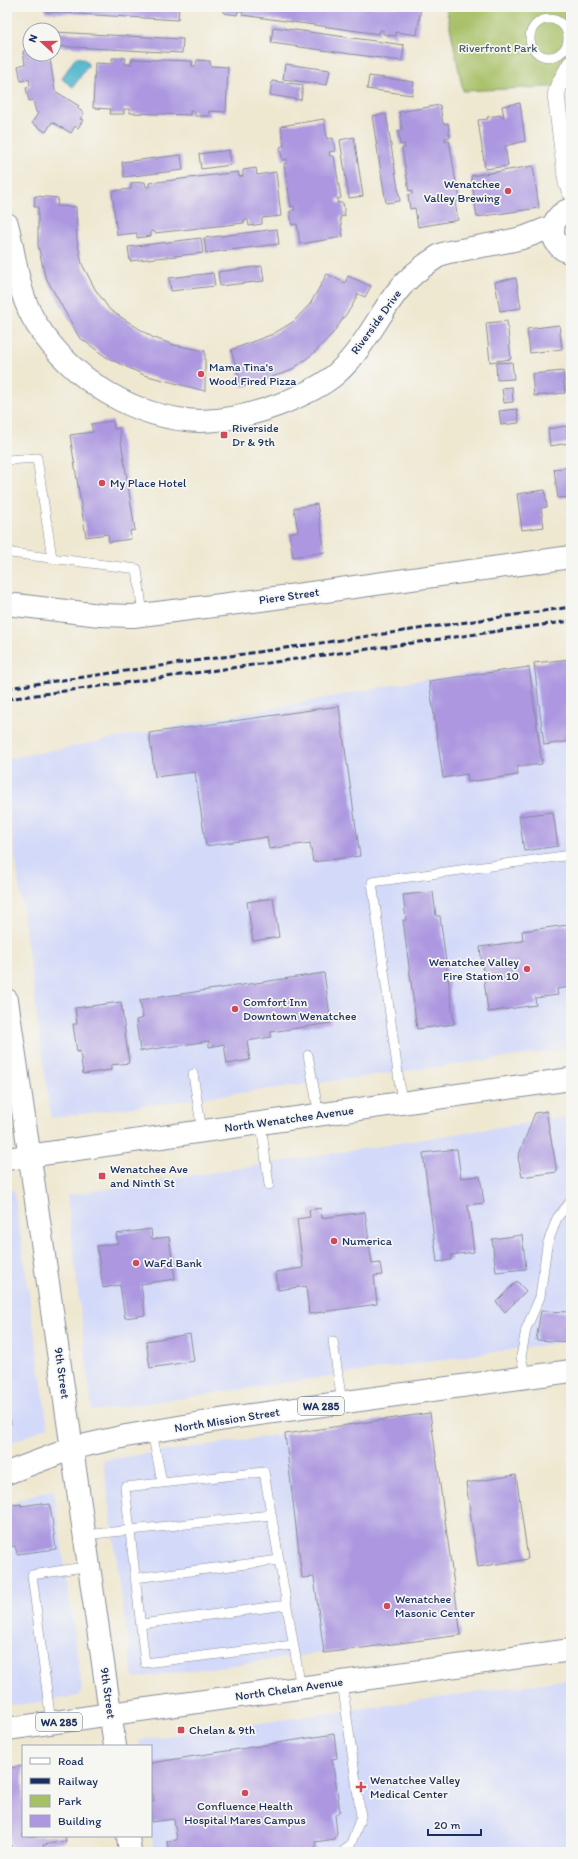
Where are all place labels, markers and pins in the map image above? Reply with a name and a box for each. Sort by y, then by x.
place label: Wenatchee Valley Brewing [424,177,501,205]
marker: Wenatchee Valley Brewing [503,186,513,196]
place label: Mama Tina's Wood Fired Pizza [209,360,297,388]
marker: Mama Tina's Wood Fired Pizza [196,369,206,379]
place label: Riverside Dr & 9th [232,421,279,449]
marker: Riverside Dr & 9th [219,430,229,440]
place label: My Place Hotel [110,476,187,490]
marker: My Place Hotel [97,478,107,488]
place label: Wenatchee Valley Fire Station 10 [429,955,519,983]
marker: Wenatchee Valley Fire Station 10 [522,964,532,974]
place label: Comfort Inn Downtown Wenatchee [243,995,357,1023]
marker: Comfort Inn Downtown Wenatchee [230,1004,240,1014]
place label: Wenatchee Ave and Ninth St [110,1162,188,1190]
marker: Wenatchee Ave and Ninth St [97,1171,107,1181]
place label: Numerica [342,1234,393,1248]
marker: Numerica [329,1236,339,1246]
place label: WaFd Bank [144,1256,203,1270]
marker: WaFd Bank [131,1258,141,1268]
place label: Wenatchee Masonic Center [395,1592,475,1620]
marker: Wenatchee Masonic Center [382,1601,392,1611]
place label: Chelan & 9th [189,1723,255,1737]
marker: Chelan & 9th [176,1725,186,1735]
place label: Wenatchee Valley Medical Center [370,1773,461,1801]
marker: Wenatchee Valley Medical Center [355,1781,367,1793]
marker: Confluence Health Hospital Mares Campus [240,1788,250,1798]
place label: Confluence Health Hospital Mares Campus [184,1799,306,1827]

